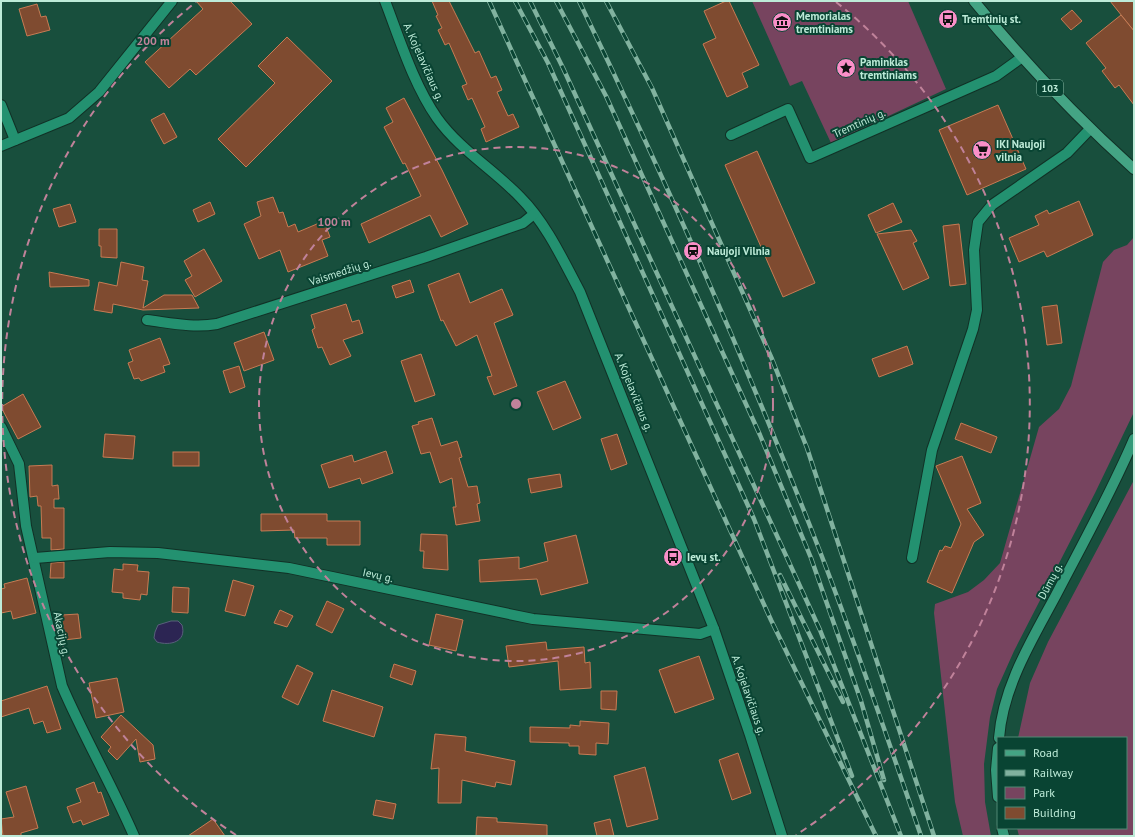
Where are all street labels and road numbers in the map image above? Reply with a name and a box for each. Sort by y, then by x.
street label: A. Kojelavičiaus g. [401,21,447,103]
road number: 103 [1037,80,1063,96]
street label: Tremtinių g. [831,105,887,141]
street label: Vaismedžių g. [306,255,373,289]
street label: A. Kojelavičiaus g. [612,351,656,433]
street label: Dūmų g. [1035,560,1065,602]
street label: Ievų g. [361,565,395,585]
street label: Akacijų g. [50,610,74,658]
street label: A. Kojelavičiaus g. [729,653,769,737]

